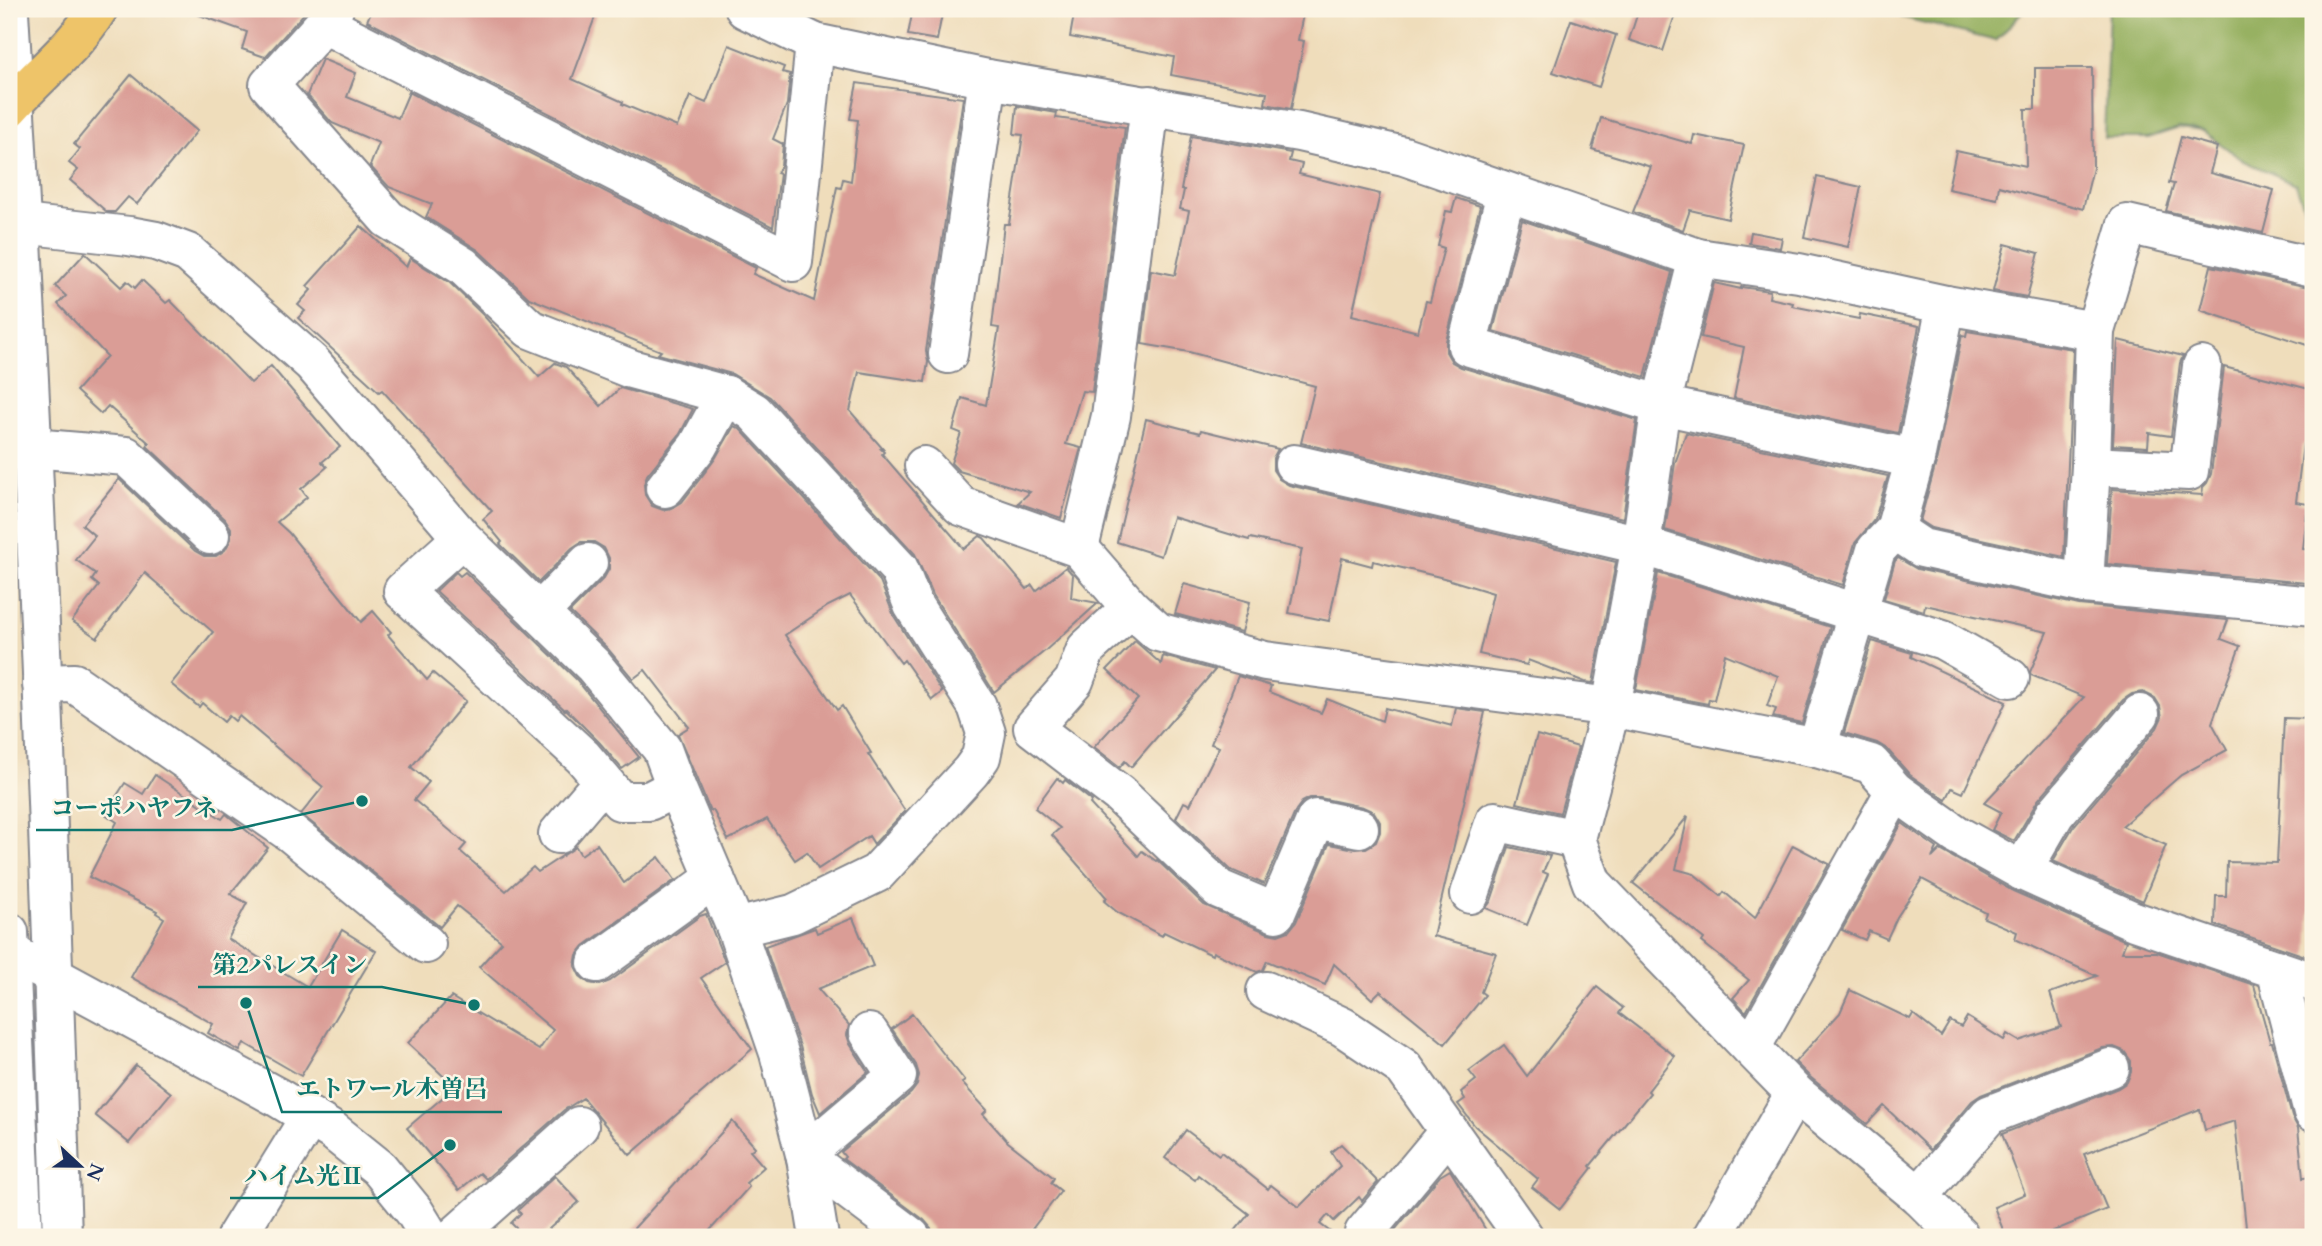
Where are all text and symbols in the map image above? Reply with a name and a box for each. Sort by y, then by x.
callout: コーポハヤフネ [36,785,232,830]
text: コーポハヤフネ [50,792,218,825]
callout: 第2パレスイン [198,942,382,987]
text: 第2パレスイン [212,949,368,982]
callout: エトワール木曽呂 [282,1067,502,1112]
text: エトワール木曽呂 [296,1073,488,1106]
north arrow [46,1130,116,1200]
callout: ハイム光Ⅱ [230,1153,378,1198]
text: N [80,1159,110,1185]
text: ハイム光Ⅱ [244,1160,364,1193]

